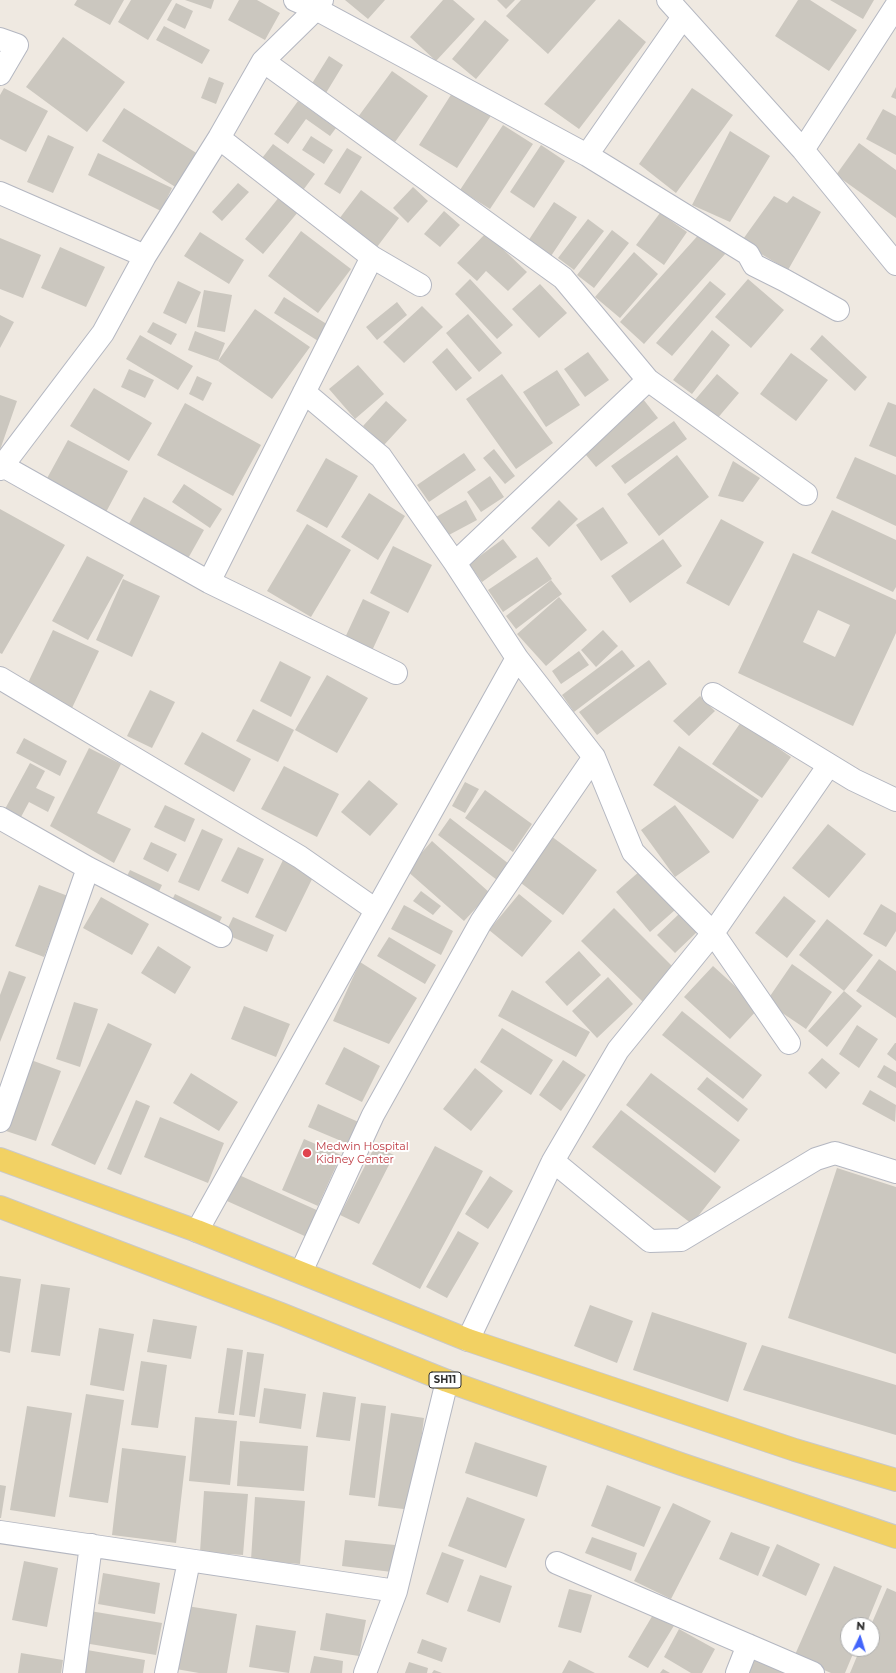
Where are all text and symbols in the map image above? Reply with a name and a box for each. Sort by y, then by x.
place label: Medwin Hospital Kidney Center [316,1140,409,1166]
marker: Medwin Hospital Kidney Center [301,1147,313,1159]
road number: SH11 [429,1372,461,1388]
north arrow [840,1617,880,1657]
text: N [856,1619,866,1633]

